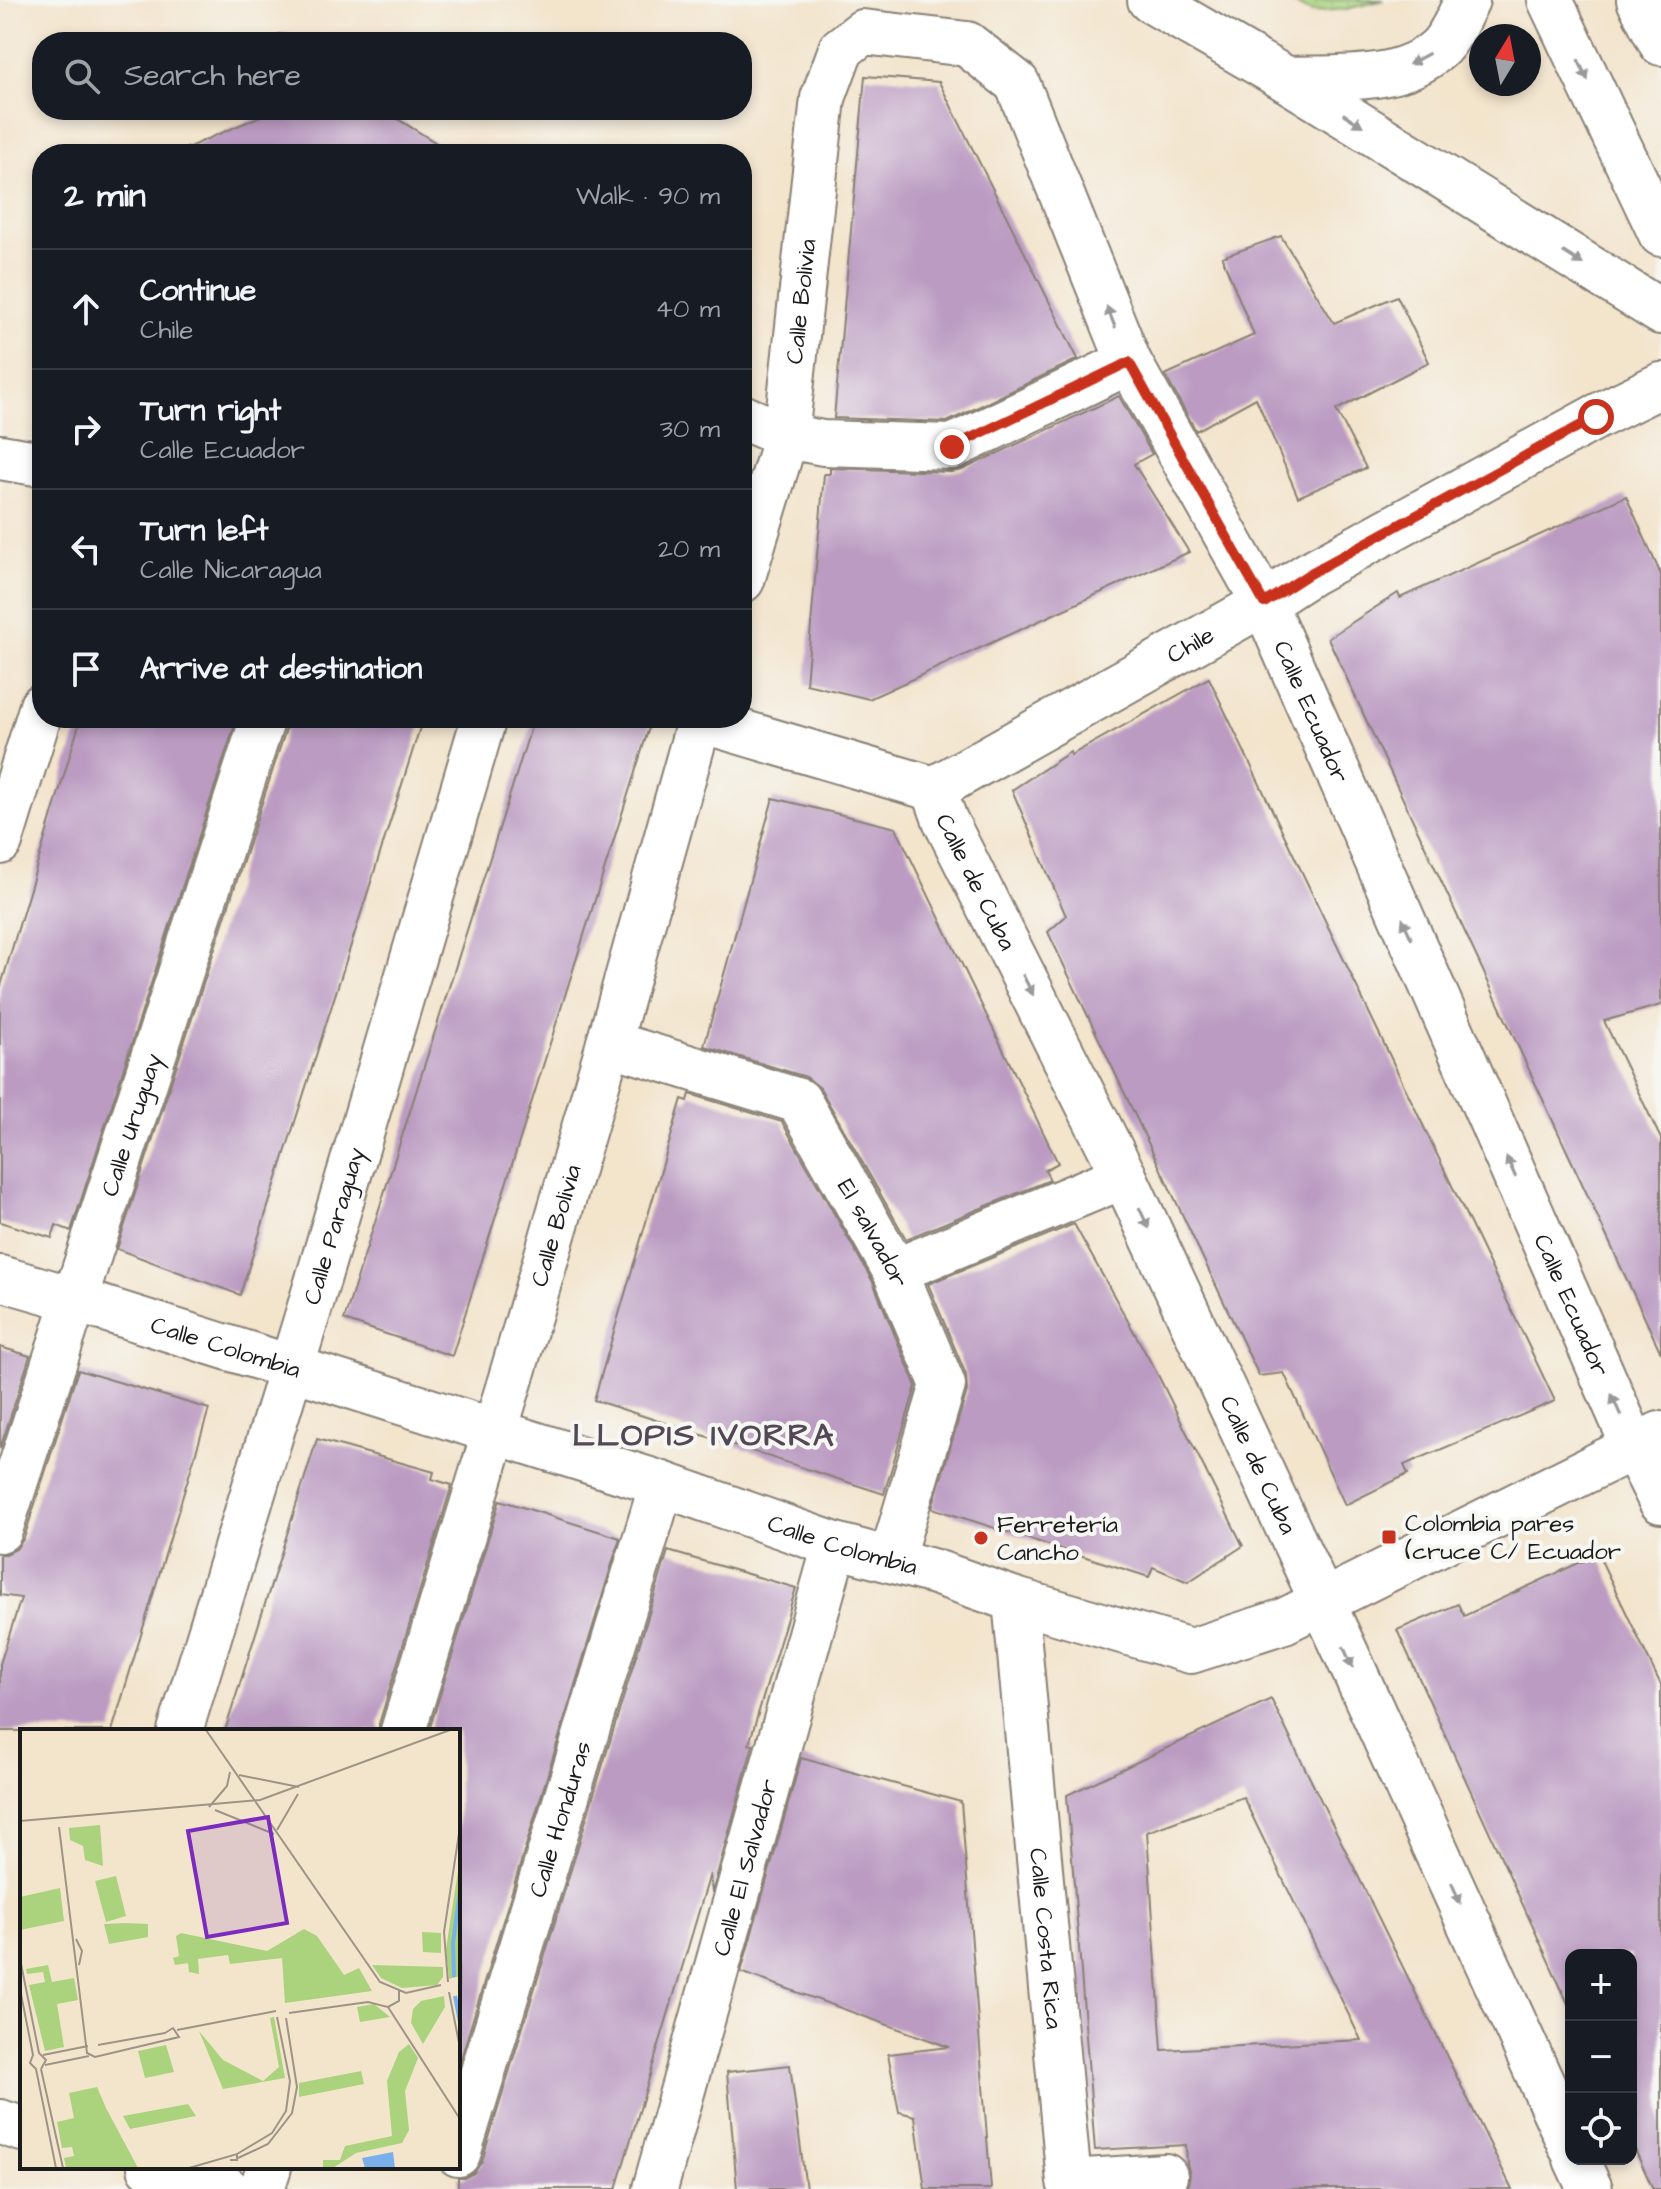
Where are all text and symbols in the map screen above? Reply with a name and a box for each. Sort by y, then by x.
north arrow [1469,24,1541,96]
search box [32,32,752,120]
one-way arrow [1408,52,1431,66]
icon: search [60,54,104,98]
text: Search here [124,55,301,97]
one-way arrow [1576,59,1590,82]
one-way arrow [1342,113,1364,127]
text: 2 min [64,172,146,220]
text: Walk · 90 m [576,178,720,214]
street label: Calle Bolivia [778,237,825,366]
one-way arrow [1562,250,1584,264]
text: Continue [140,270,256,312]
icon: ahead [64,287,108,331]
text: 40 m [655,291,720,327]
one-way arrow [1105,305,1118,329]
text: Chile [140,312,193,348]
text: Turn right [140,390,281,432]
route start [1578,399,1614,435]
icon: right [64,407,108,451]
text: 30 m [660,411,720,447]
route end [934,429,970,465]
text: Calle Ecuador [140,432,305,468]
text: Turn left [140,510,268,552]
icon: left [64,527,108,571]
text: 20 m [658,531,720,567]
text: Calle Nicaragua [140,552,322,588]
street label: Chile [1161,619,1220,672]
street label: Calle Ecuador [1265,635,1357,788]
icon: arrive [64,647,108,691]
text: Arrive at destination [140,648,422,690]
street label: Calle de Cuba [926,808,1024,956]
one-way arrow [1400,917,1413,941]
one-way arrow [1021,974,1035,997]
street label: Calle Uruguay [93,1049,172,1201]
street label: Calle Paraguay [296,1144,375,1309]
one-way arrow [1505,1155,1518,1179]
street label: Calle Bolivia [523,1161,591,1291]
street label: El salvador [828,1173,916,1293]
one-way arrow [1137,1206,1151,1230]
street label: Calle Ecuador [1525,1229,1617,1382]
street label: Calle Colombia [146,1308,305,1387]
street label: Calle de Cuba [1211,1390,1305,1540]
one-way arrow [1610,1393,1623,1417]
district label: LLOPIS IVORRA [573,1413,835,1458]
street label: Calle Colombia [763,1507,921,1584]
place label: Colombia pares (cruce C/ Ecuador [1405,1507,1621,1569]
place label: Ferretería Cancho [997,1508,1118,1570]
marker: Colombia pares (cruce C/ Ecuador [1380,1528,1398,1546]
marker: Ferretería Cancho [972,1529,990,1547]
one-way arrow [1341,1645,1355,1668]
inset map [20,1729,460,2169]
street label: Calle Honduras [521,1737,601,1902]
street label: Calle El Salvador [705,1775,787,1960]
street label: Calle Costa Rica [1020,1847,1071,2031]
one-way arrow [1449,1882,1462,1905]
map controls [1565,1949,1637,2165]
button: + [1565,1949,1637,2021]
button: − [1565,2021,1637,2093]
button: locate [1565,2093,1637,2165]

